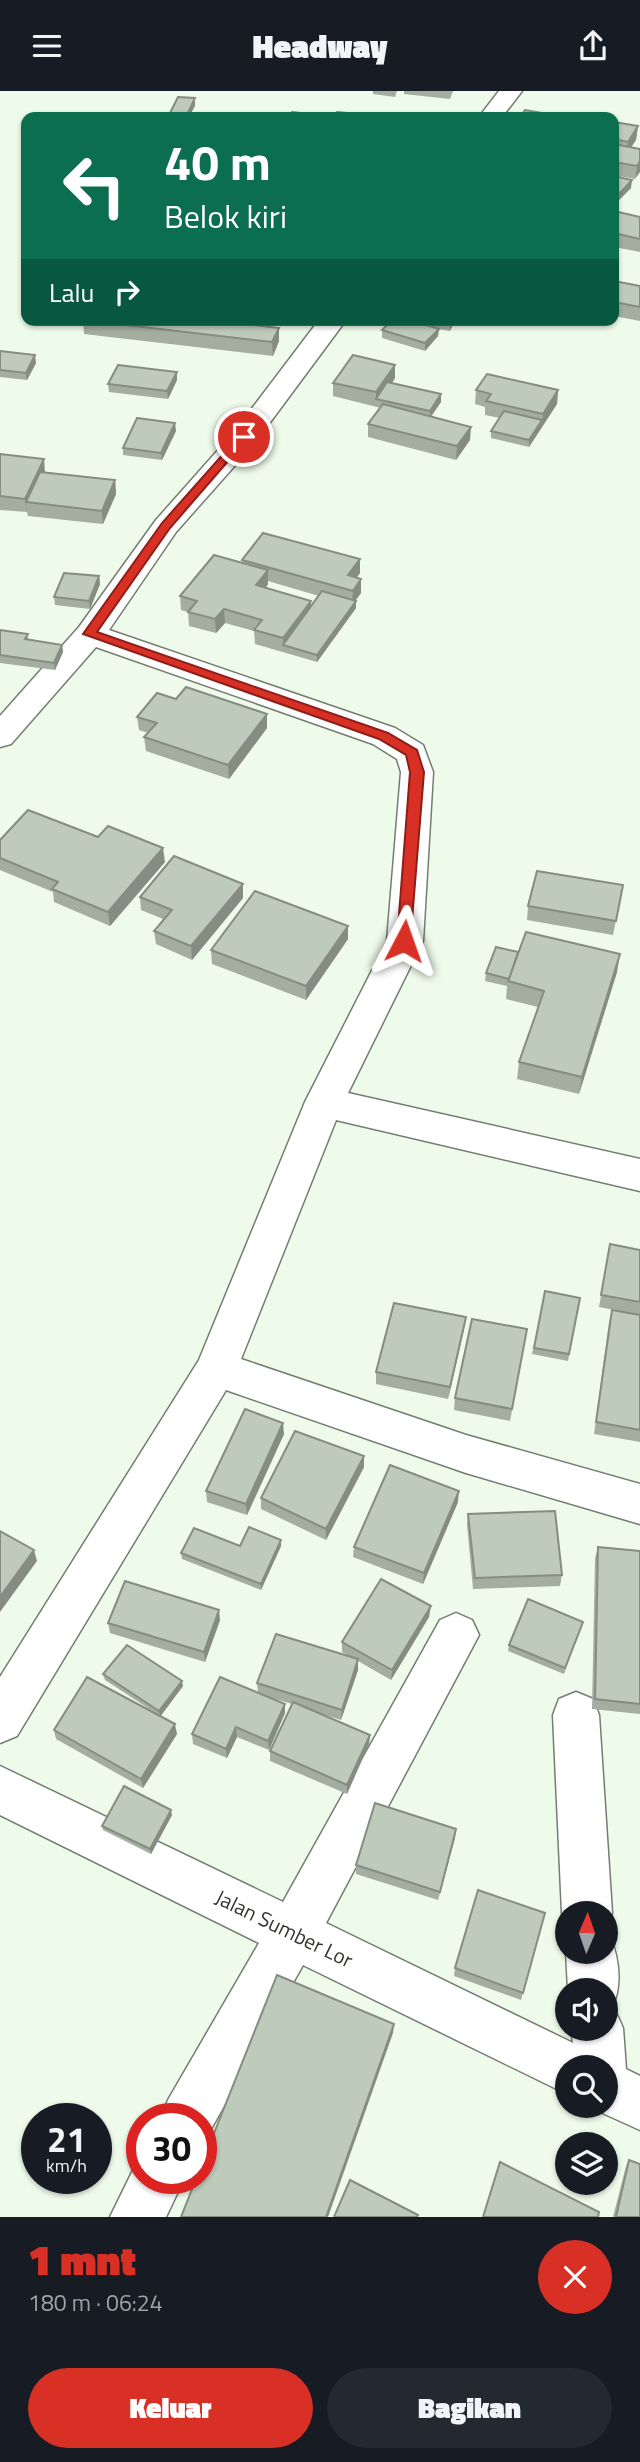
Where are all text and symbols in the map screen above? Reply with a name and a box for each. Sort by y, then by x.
text: Headway [253,22,387,70]
icon: menu [28,27,66,65]
icon: share [574,27,612,65]
text: 40 m [164,124,271,199]
icon: left [49,140,140,231]
text: Belok kiri [164,192,287,240]
text: Lalu [49,273,94,312]
icon: right [108,273,146,311]
pin [214,407,274,467]
icon: arrive [225,418,263,456]
position arrow [367,904,441,978]
street label: Jalan Sumber Lor [210,1881,359,1975]
north arrow [555,1901,618,1963]
map controls [555,1901,618,2195]
button: sound [555,1978,618,2041]
button: search [555,2055,618,2118]
speed limit sign: 30 [126,2103,217,2194]
text: 21 [47,2112,86,2166]
button: layers [555,2132,618,2195]
text: km/h [46,2152,87,2179]
text: 1 mnt [28,2227,136,2291]
button: close [538,2240,612,2314]
text: 180 m · 06:24 [28,2285,163,2320]
button: Keluar [28,2368,313,2448]
button: Bagikan [327,2368,612,2448]

